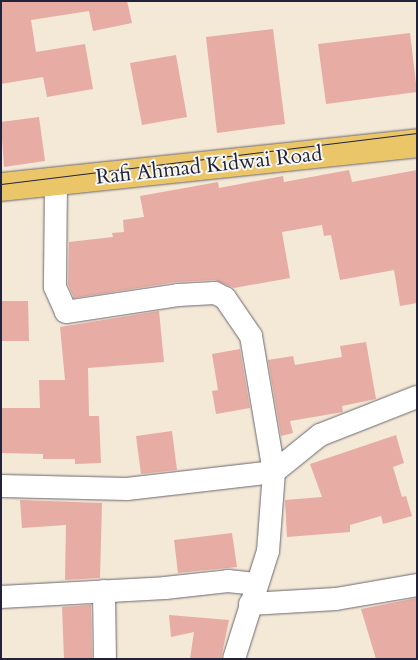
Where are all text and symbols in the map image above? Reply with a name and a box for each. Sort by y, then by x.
street label: Rafi Ahmad Kidwai Road [95,142,323,190]

